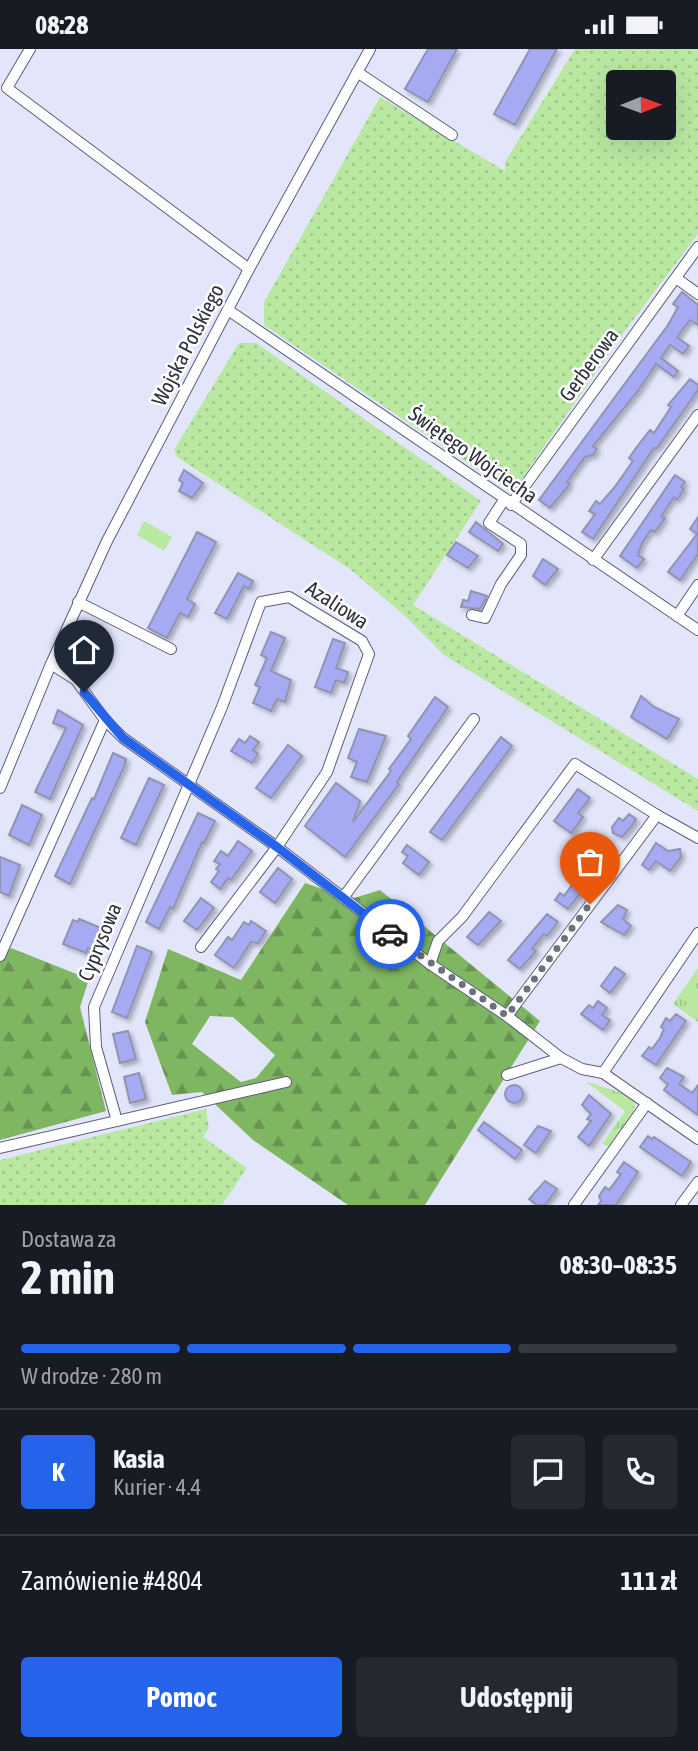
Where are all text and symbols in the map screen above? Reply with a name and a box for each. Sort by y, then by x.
text: 08:28 [35,10,89,40]
north arrow [606,70,676,140]
map controls [606,70,676,140]
street label: Wojska Polskiego [146,280,228,409]
street label: Gerberowa [554,323,623,406]
street label: Świętego Wojciecha [405,401,542,507]
street label: Azaliowa [302,575,373,633]
pin [54,620,114,692]
icon: home [65,631,103,669]
pin [560,832,620,904]
icon: bag [571,843,609,881]
street label: Cyprysowa [73,899,126,984]
courier [355,899,425,969]
icon: car [371,915,409,953]
text: Dostawa za [21,1226,116,1252]
text: 08:30–08:35 [560,1250,677,1280]
text: 2 min [21,1251,115,1304]
text: W drodze · 280 m [21,1363,162,1389]
button: chat [511,1435,585,1509]
button: phone [603,1435,677,1509]
text: Kasia [113,1444,165,1474]
text: K [52,1457,64,1487]
text: Kurier · 4.4 [113,1474,201,1500]
text: Zamówienie #4804 [21,1566,203,1596]
text: 111 zł [621,1566,677,1596]
button: Pomoc [21,1657,342,1737]
button: Udostępnij [356,1657,677,1737]

